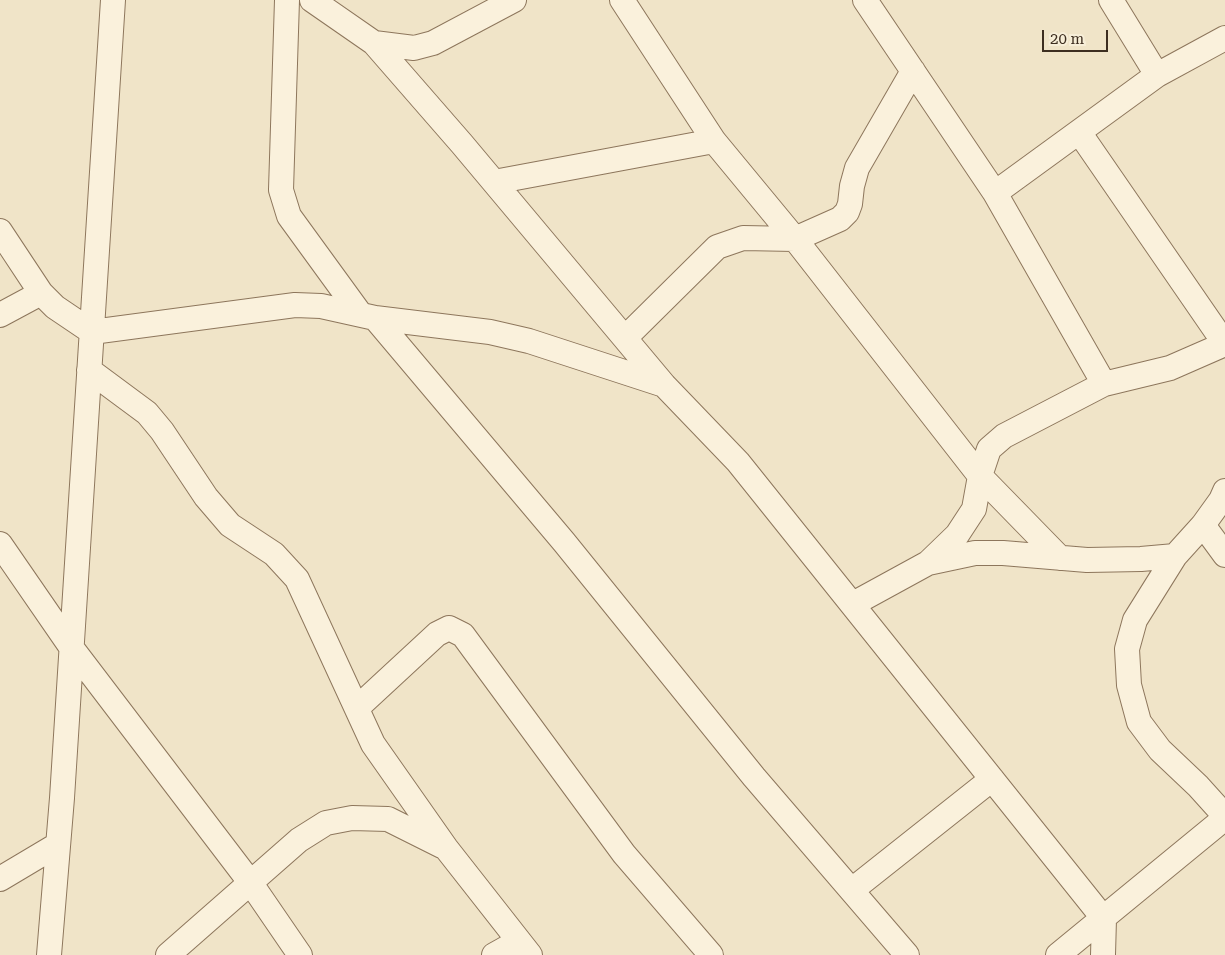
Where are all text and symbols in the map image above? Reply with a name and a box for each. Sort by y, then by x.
scale bar [1045,20,1111,52]
text: 20 m [1050,30,1084,48]

